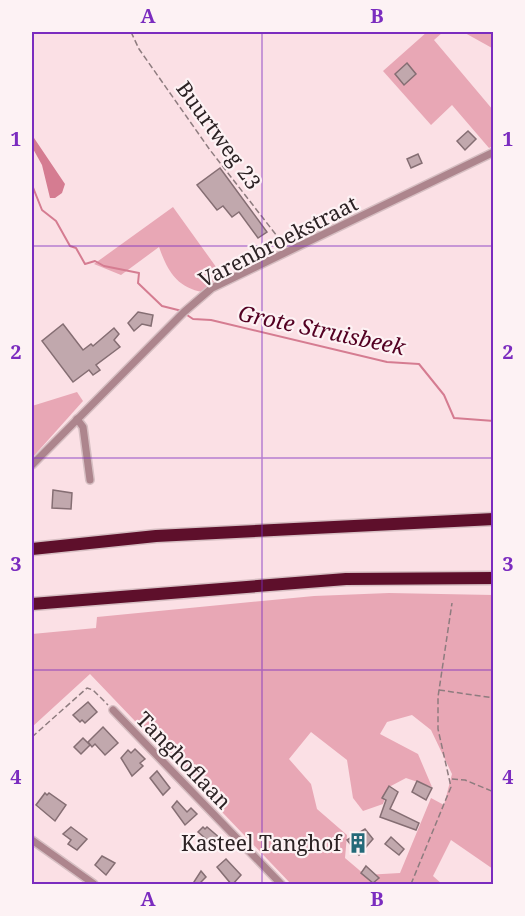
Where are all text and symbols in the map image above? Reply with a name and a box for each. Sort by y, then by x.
text: A [140,2,156,29]
text: B [370,2,384,29]
street label: Buurtweg 23 [170,75,268,195]
text: 1 [10,125,22,152]
text: 1 [502,125,514,152]
street label: Varenbroekstraat [194,189,362,293]
water label: Grote Struisbeek [236,297,410,362]
text: 2 [10,338,22,365]
text: 2 [502,338,514,365]
text: 3 [10,550,22,577]
text: 3 [502,550,514,577]
street label: Tanghoflaan [130,705,238,815]
text: 4 [10,763,22,790]
text: 4 [502,763,514,790]
place label: Kasteel Tanghof [181,829,343,857]
building icon: Kasteel Tanghof [346,831,370,855]
text: A [140,885,156,912]
text: B [370,885,384,912]

